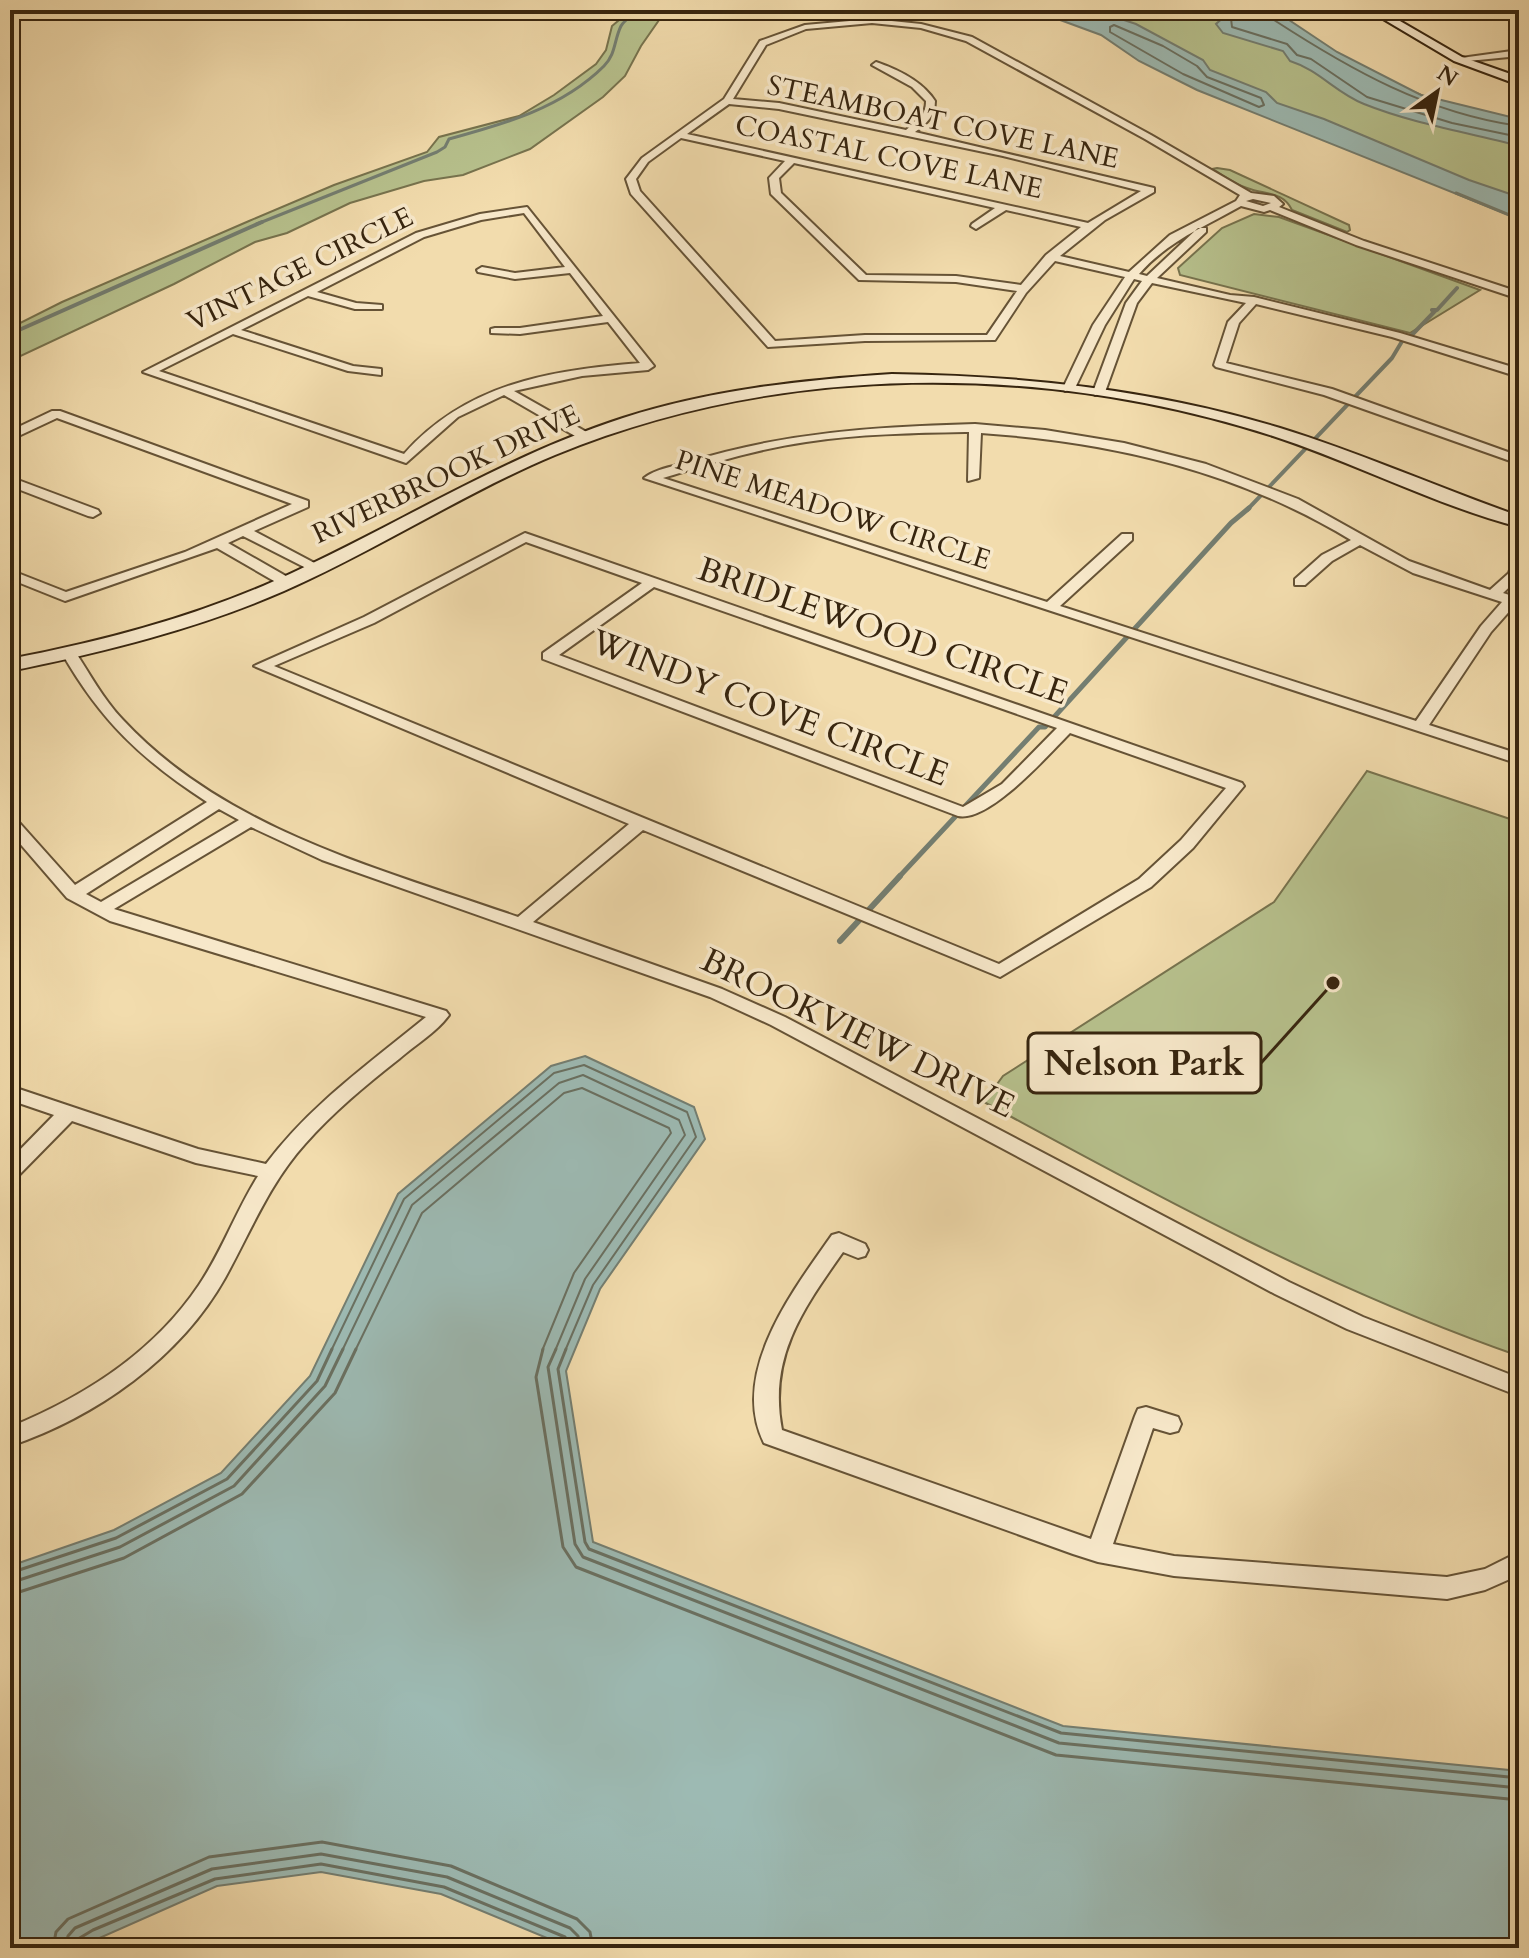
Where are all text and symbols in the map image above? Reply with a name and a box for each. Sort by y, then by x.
north arrow [1397,52,1477,132]
text: N [1431,58,1464,94]
street label: STEAMBOAT COVE LANE [764,66,1122,178]
street label: COASTAL COVE LANE [732,106,1046,208]
street label: VINTAGE CIRCLE [180,198,420,340]
street label: RIVERBROOK DRIVE [306,395,586,553]
street label: PINE MEADOW CIRCLE [670,441,996,579]
street label: BRIDLEWOOD CIRCLE [691,546,1075,716]
street label: WINDY COVE CIRCLE [584,618,955,797]
street label: BROOKVIEW DRIVE [693,937,1023,1129]
callout: Nelson Park [1028,1033,1261,1093]
text: Nelson Park [1044,1039,1245,1088]

